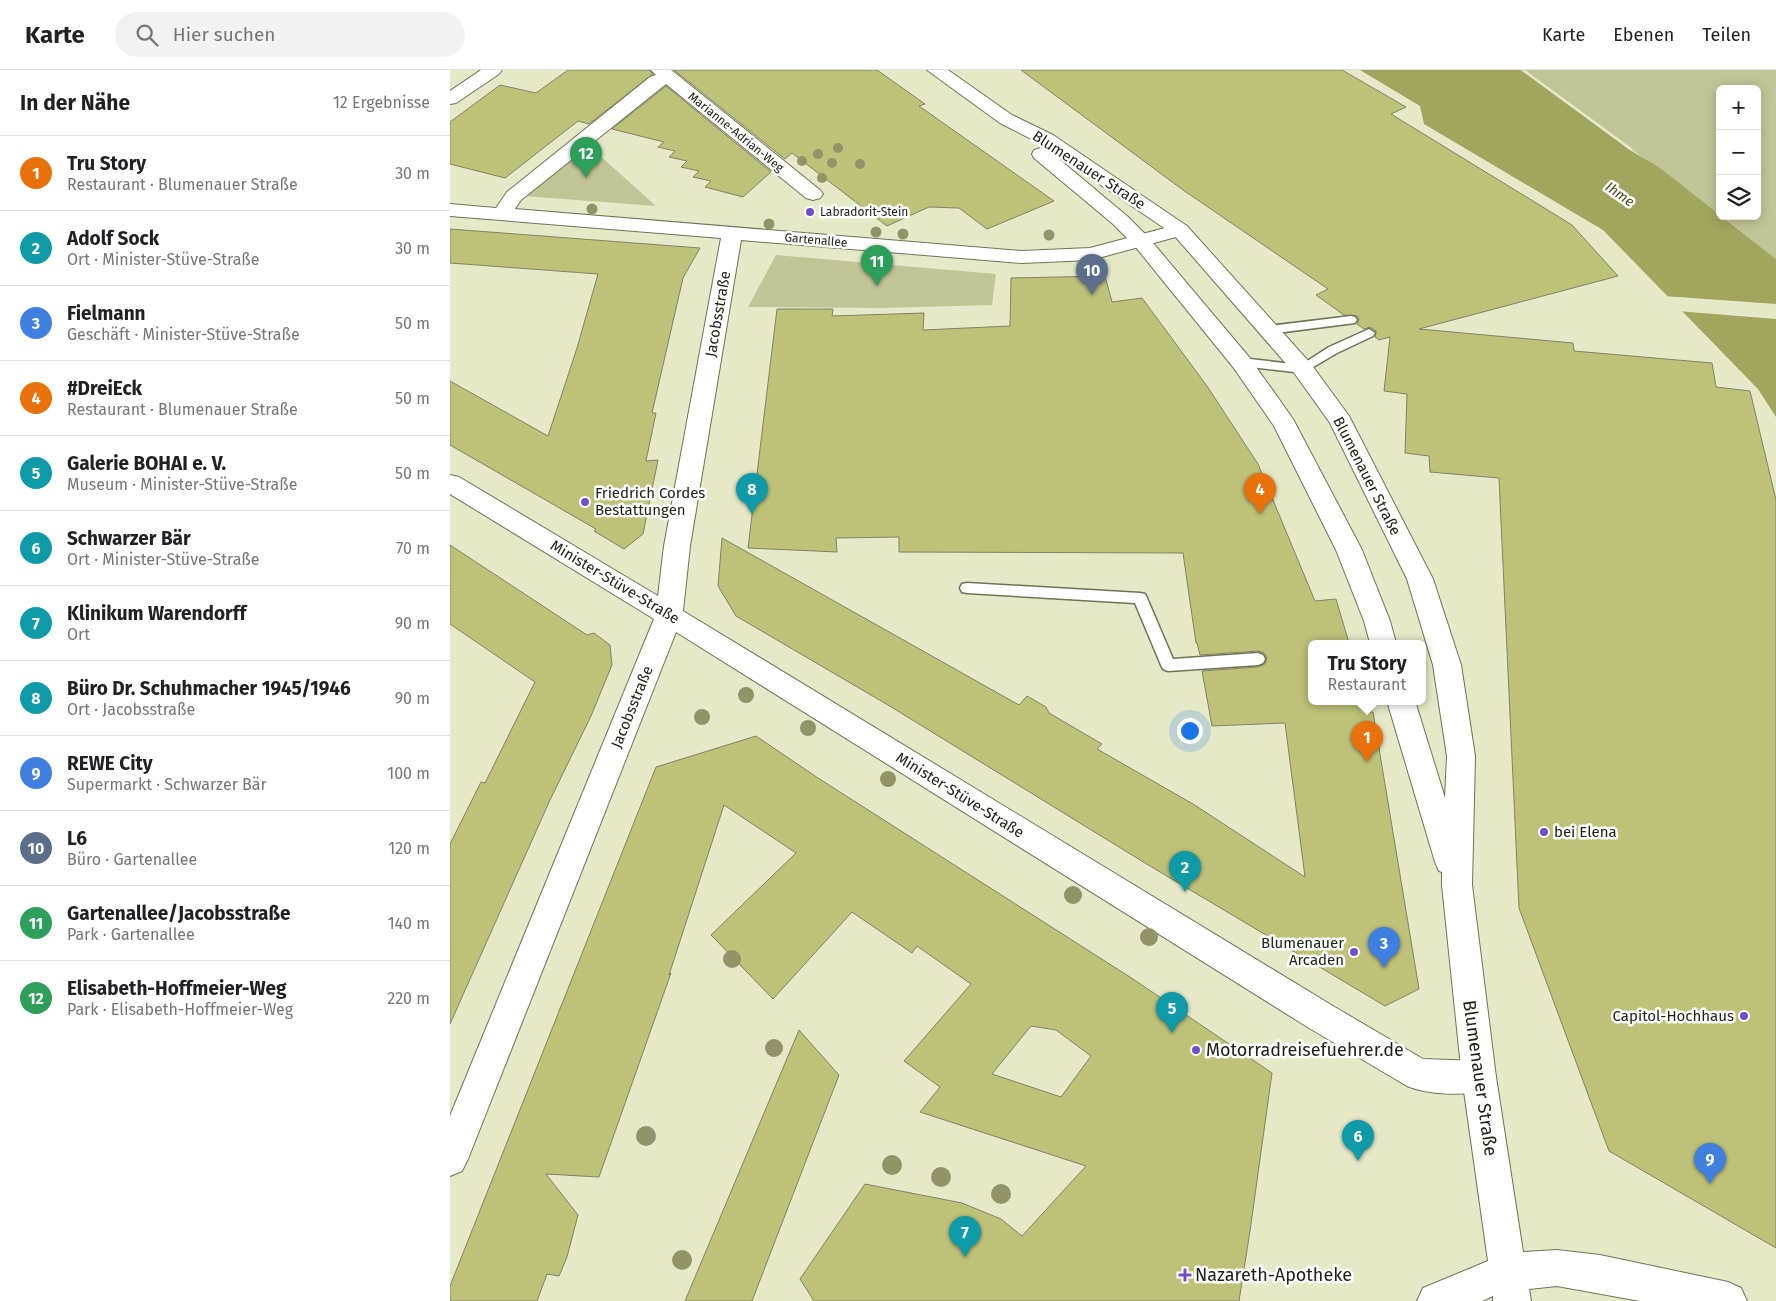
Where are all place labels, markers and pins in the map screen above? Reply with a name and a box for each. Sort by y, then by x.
pin: 12 [570,137,602,178]
place label: Labradorit-Stein [820,205,908,219]
marker: Labradorit-Stein [804,206,816,218]
pin: 11 [861,245,893,286]
pin: 10 [1076,254,1108,295]
pin: 8 [736,473,768,514]
pin: 4 [1244,473,1276,514]
place label: Friedrich Cordes Bestattungen [595,484,705,519]
marker: Friedrich Cordes Bestattungen [579,496,591,508]
pin: 1 [1351,721,1383,762]
place label: bei Elena [1554,823,1617,841]
marker: bei Elena [1538,826,1550,838]
pin: 2 [1169,851,1201,892]
pin: 3 [1368,927,1400,968]
place label: Blumenauer Arcaden [1261,934,1344,969]
marker: Blumenauer Arcaden [1348,946,1360,958]
pin: 5 [1156,992,1188,1033]
place label: Capitol-Hochhaus [1613,1007,1734,1025]
marker: Capitol-Hochhaus [1738,1010,1750,1022]
place label: Motorradreisefuehrer.de [1206,1039,1404,1061]
marker: Motorradreisefuehrer.de [1190,1044,1202,1056]
pin: 6 [1342,1120,1374,1161]
pin: 9 [1694,1143,1726,1184]
pin: 7 [949,1216,981,1257]
place label: Nazareth-Apotheke [1195,1264,1352,1286]
marker: Nazareth-Apotheke [1179,1269,1191,1281]

